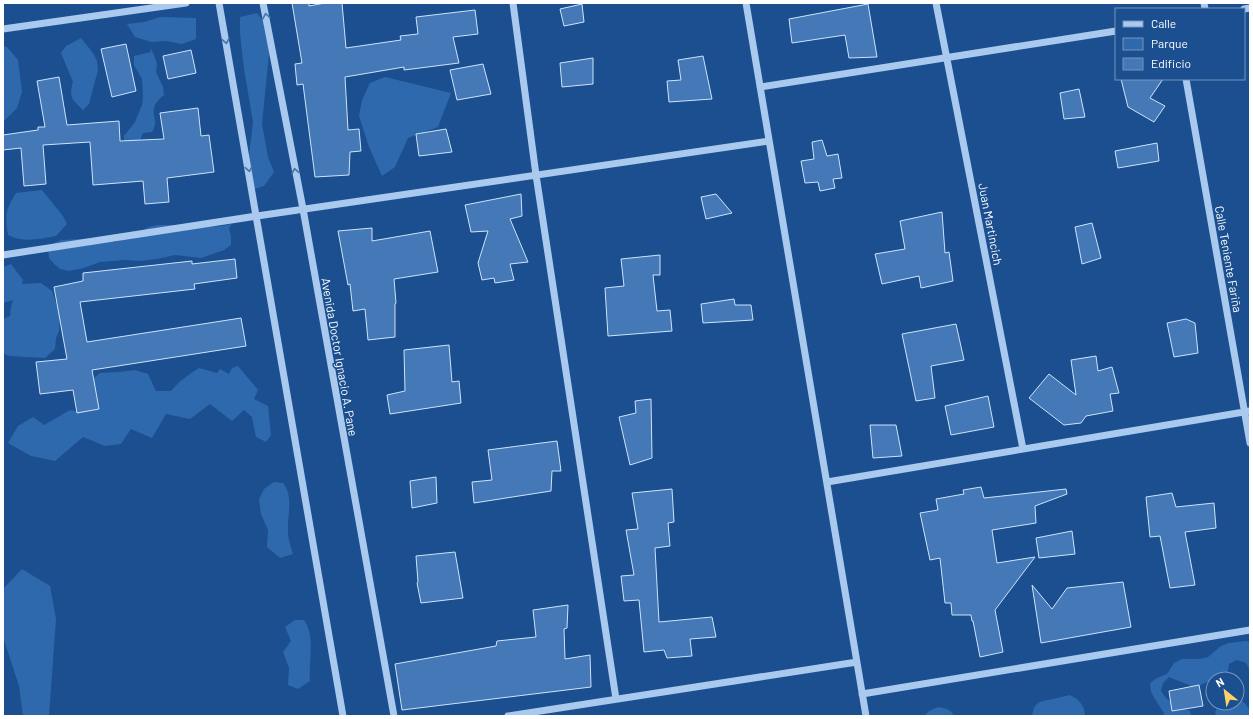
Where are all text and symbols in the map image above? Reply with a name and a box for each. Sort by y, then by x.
legend [1115,8,1245,80]
one-way arrow [262,13,270,19]
text: Calle [1151,16,1176,30]
text: Parque [1151,36,1188,50]
one-way arrow [221,38,230,45]
text: Edificio [1151,56,1191,70]
one-way arrow [244,166,252,173]
one-way arrow [292,168,300,174]
street label: Juan Martincich [976,182,1006,266]
street label: Calle Teniente Fariña [1213,205,1245,313]
street label: Avenida Doctor Ignacio A. Pane [319,277,361,437]
north arrow [1205,671,1245,711]
text: N [1213,674,1226,689]

